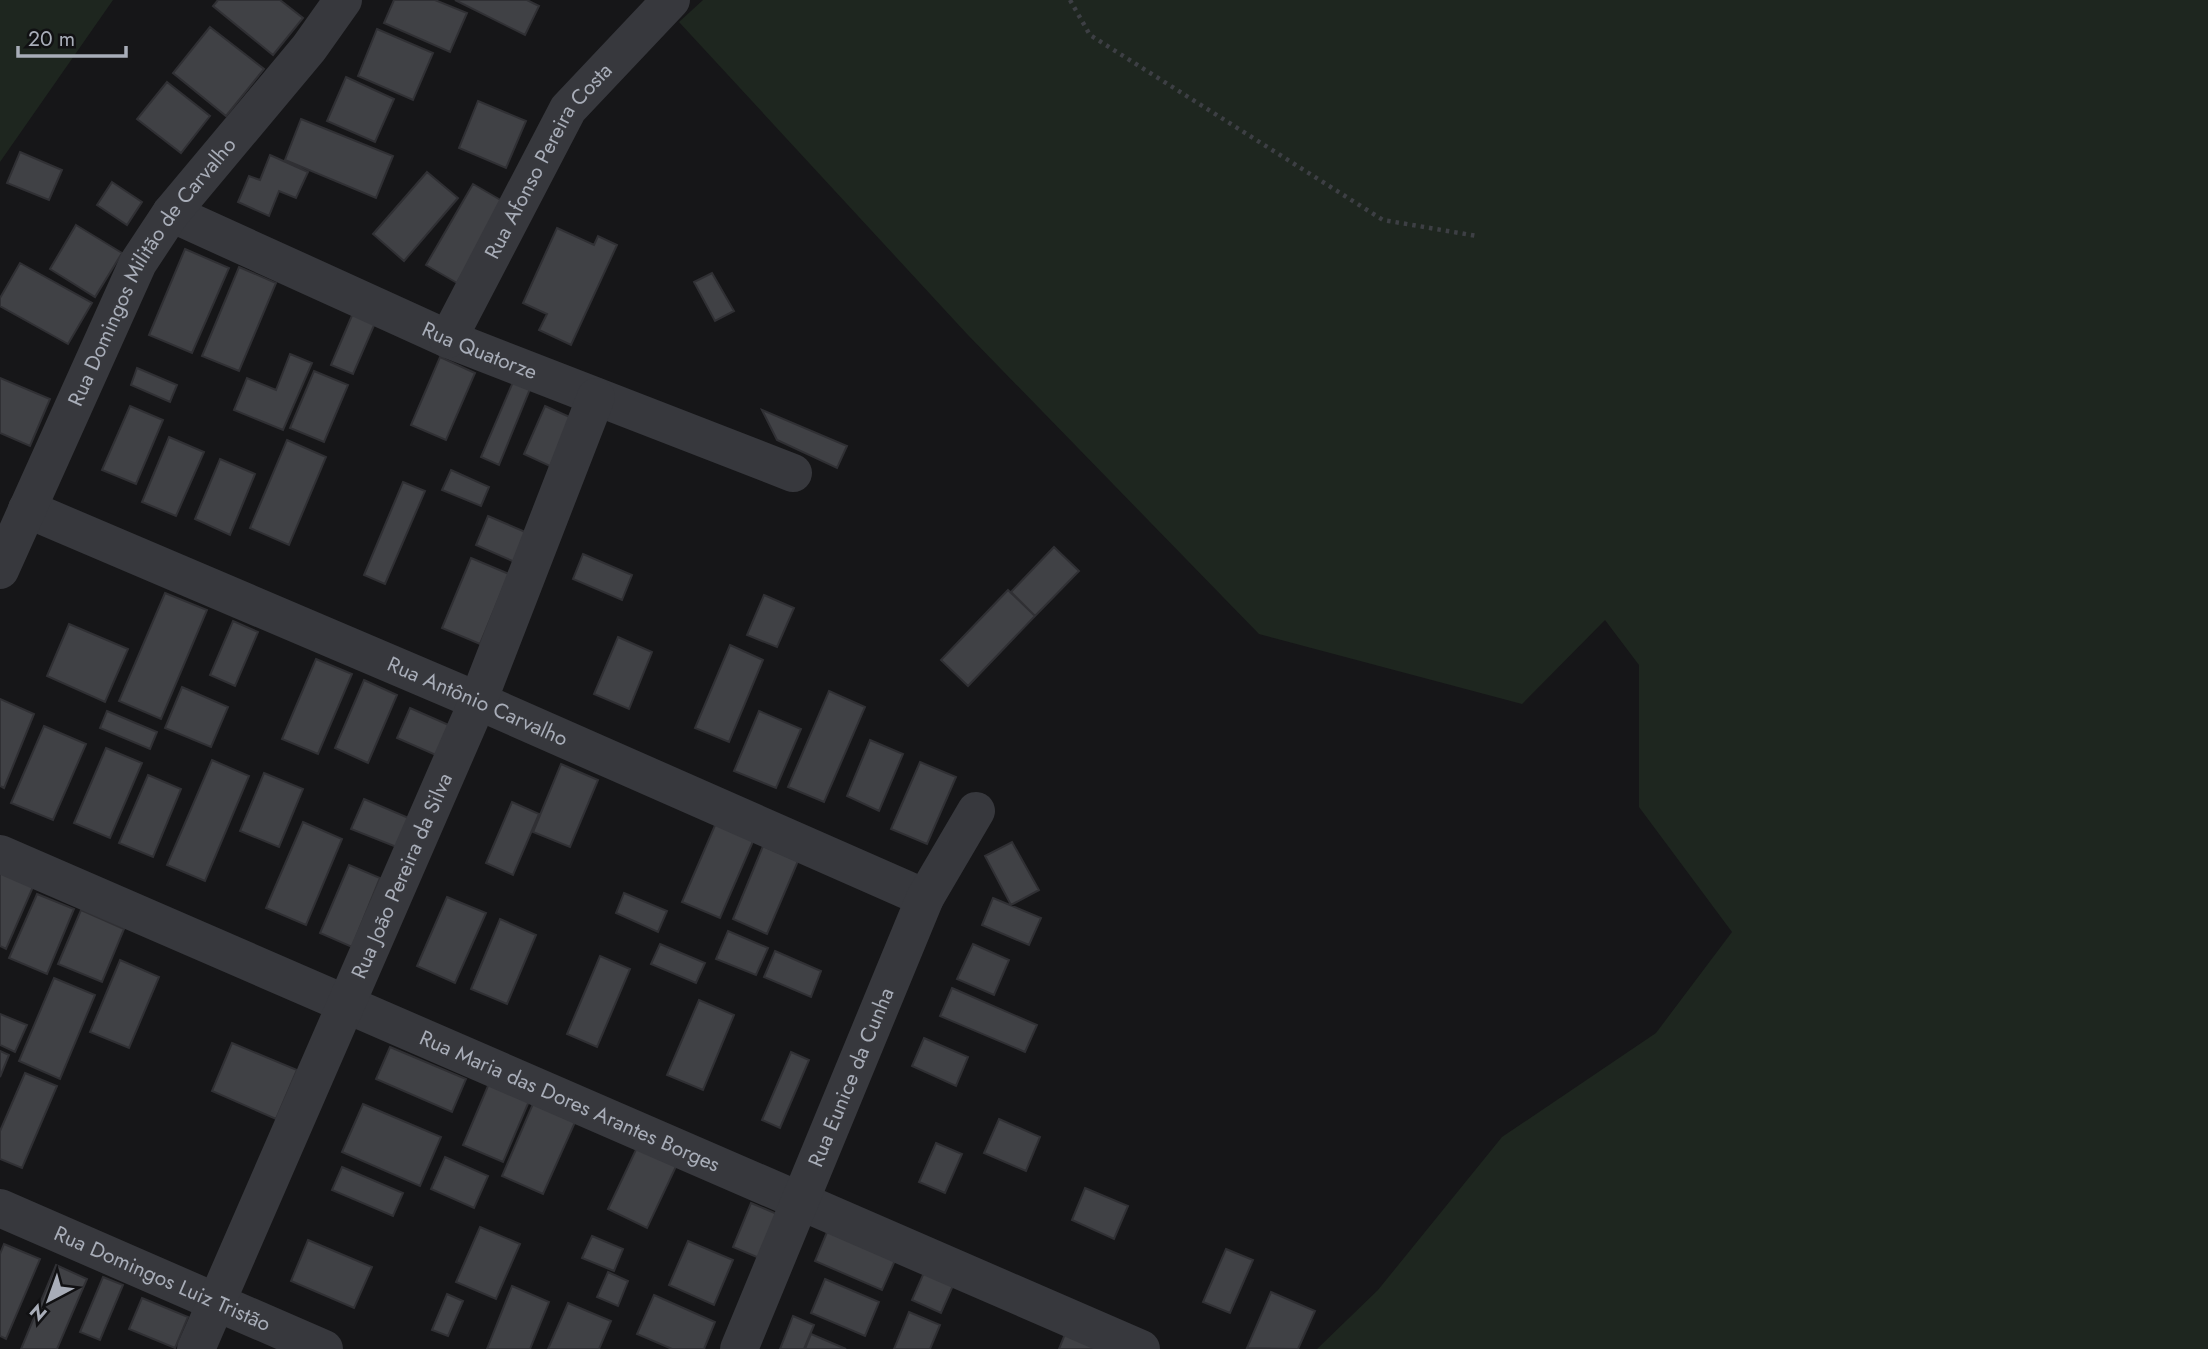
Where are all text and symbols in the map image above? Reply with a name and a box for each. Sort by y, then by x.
scale bar [18,14,126,58]
text: 20 m [28,24,75,54]
street label: Rua Afonso Pereira Costa [477,56,619,264]
street label: Rua Domingos Militão de Carvalho [61,131,243,411]
street label: Rua Quatorze [417,314,542,387]
street label: Rua Antônio Carvalho [383,649,573,754]
street label: Rua João Pereira da Silva [344,768,460,984]
street label: Rua Eunice da Cunha [801,983,901,1171]
street label: Rua Maria das Dores Arantes Borges [415,1023,725,1180]
street label: Rua Domingos Luiz Tristão [49,1218,275,1339]
north arrow [14,1265,84,1335]
text: N [24,1297,53,1328]

